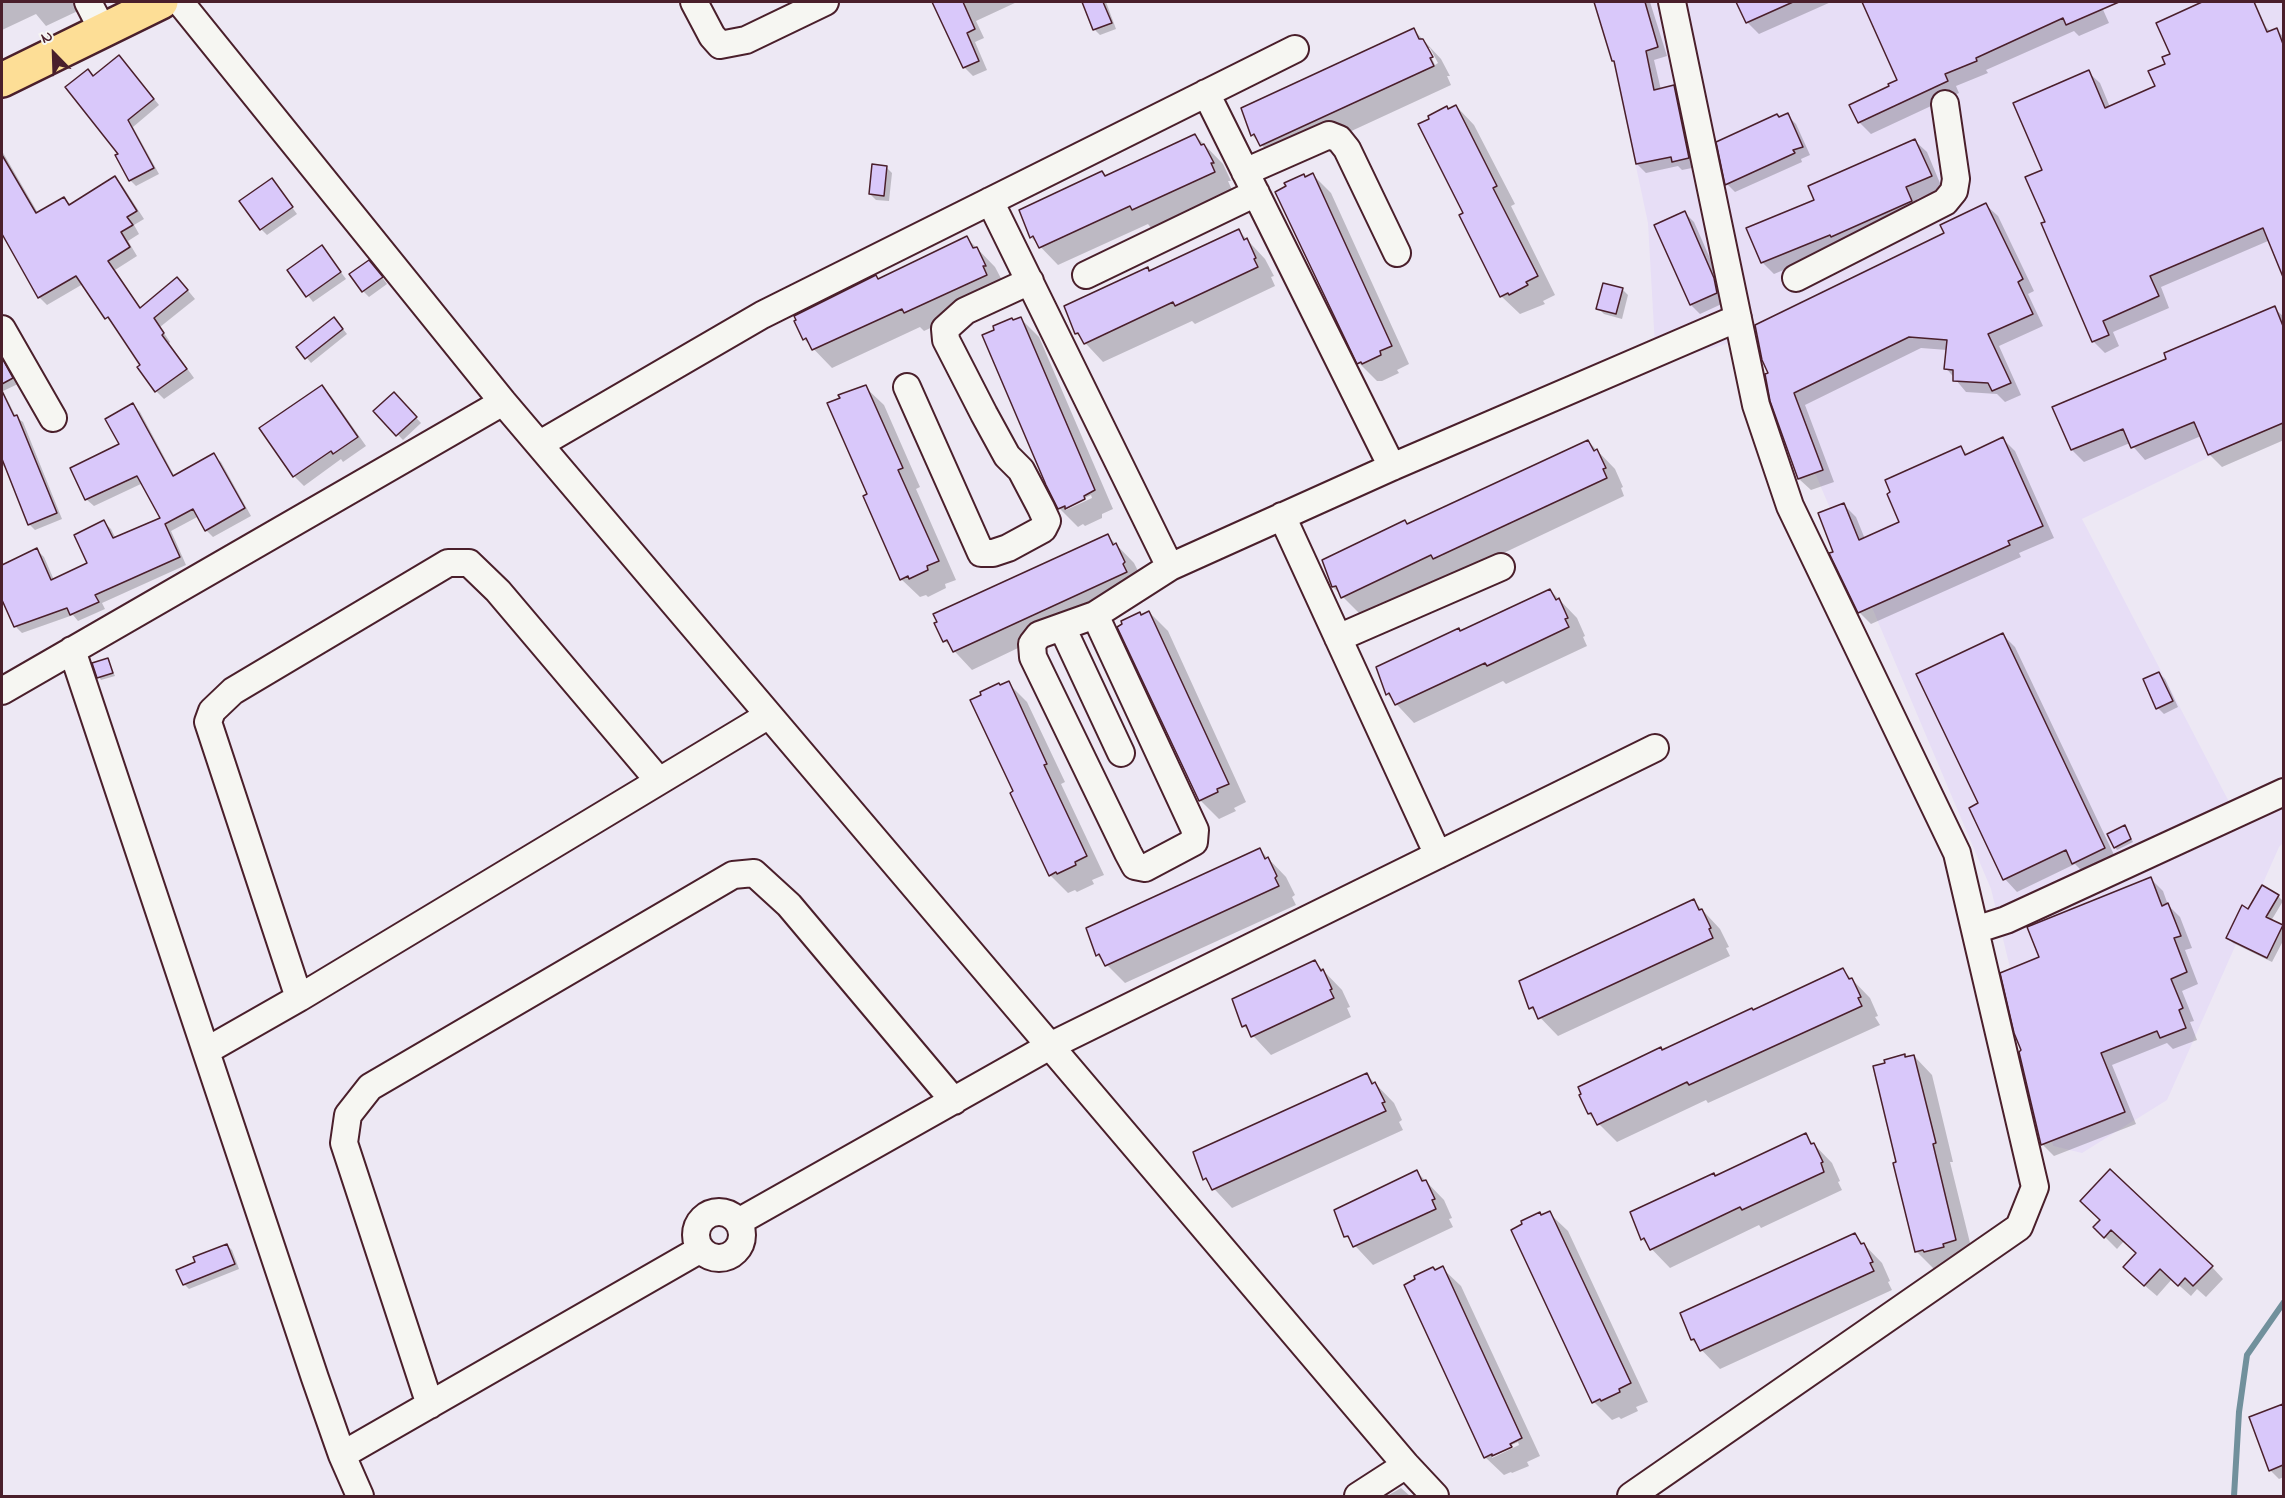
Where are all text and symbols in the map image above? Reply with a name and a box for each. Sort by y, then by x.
north arrow [24,24,84,84]
text: N [37,24,57,51]

